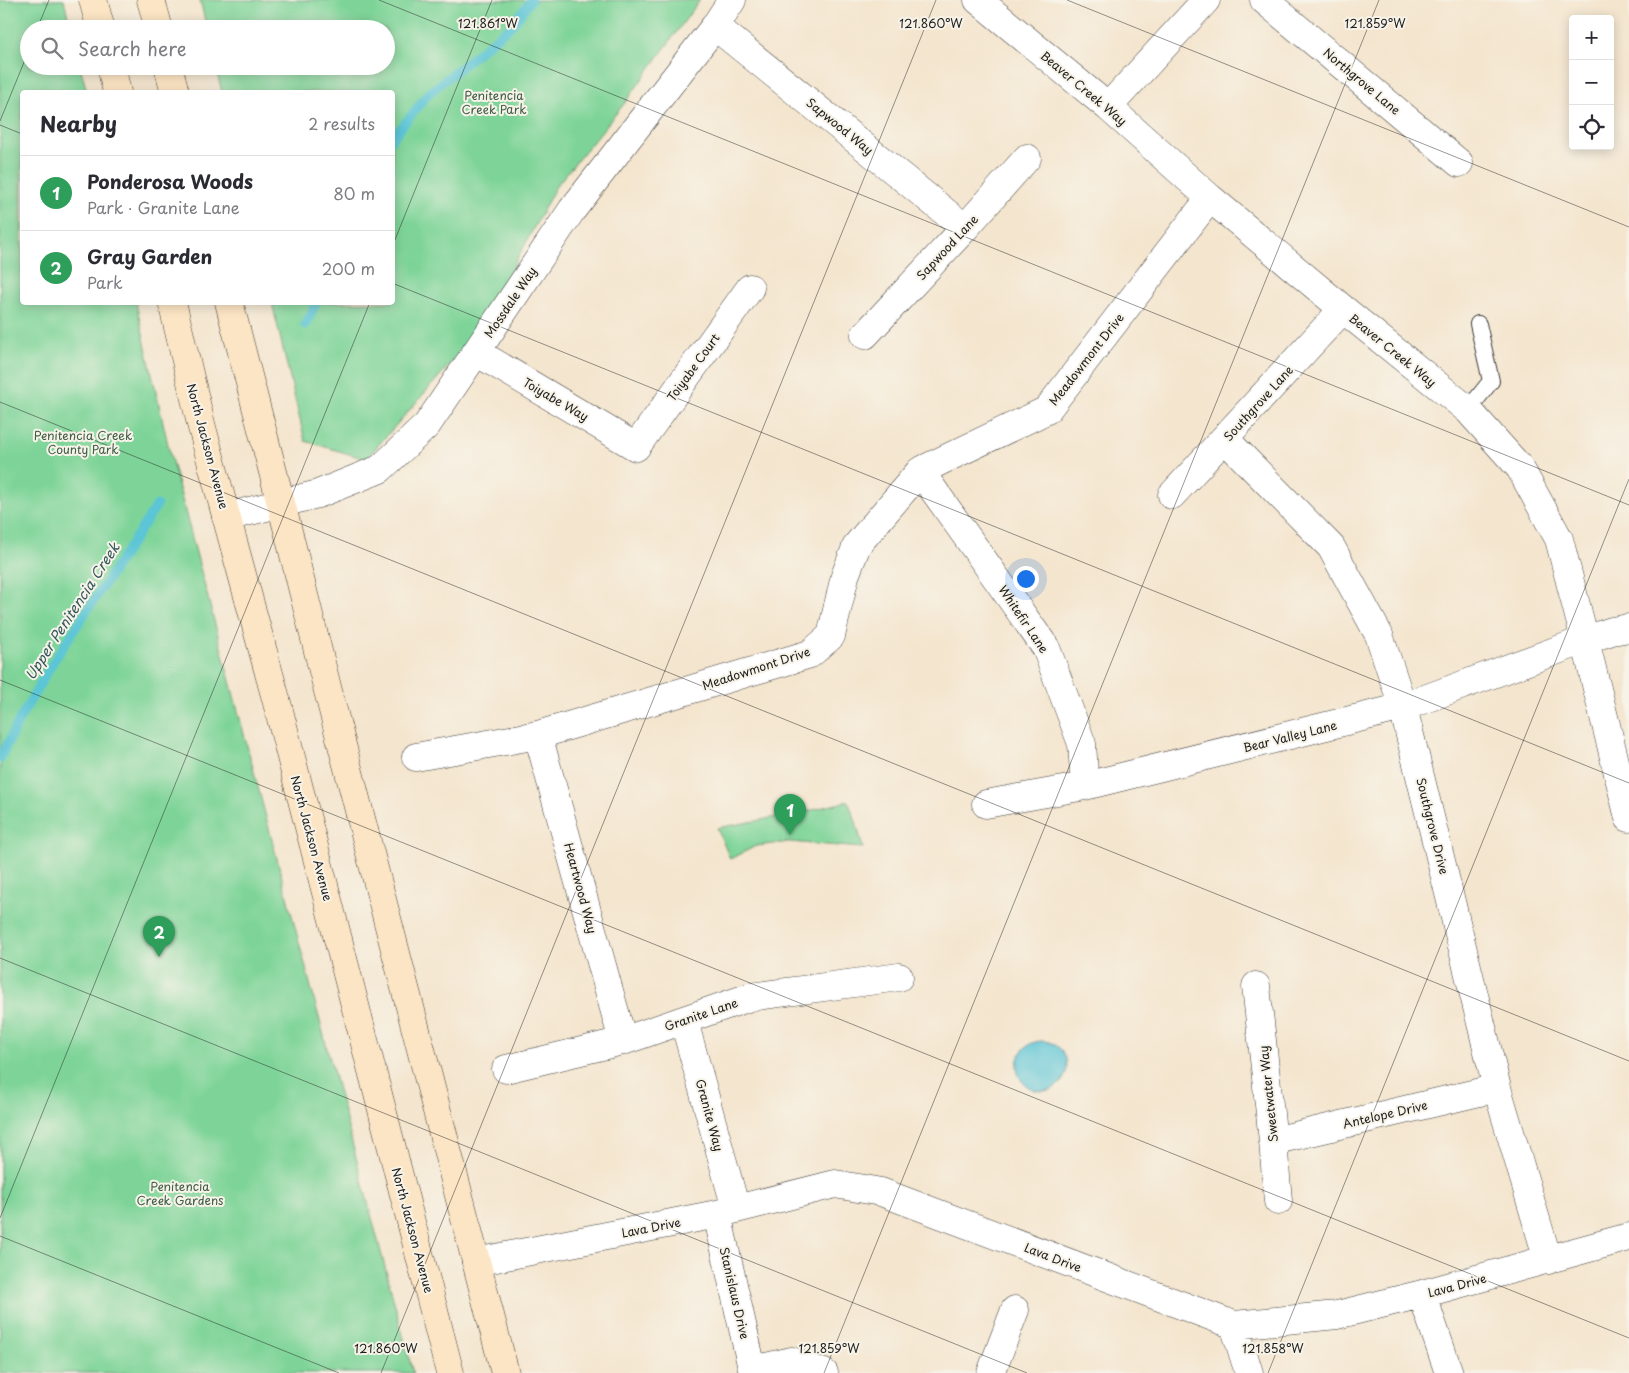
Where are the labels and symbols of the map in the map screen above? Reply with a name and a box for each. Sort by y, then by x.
text: 121.861°W [458,14,519,32]
text: 121.860°W [899,14,963,32]
text: 121.859°W [1345,14,1406,32]
street label: Northgrove Lane [1320,43,1404,119]
street label: Beaver Creek Way [1037,47,1131,130]
park label: Penitencia Creek Park [462,86,526,118]
street label: Sapwood Way [803,93,877,159]
street label: Sapwood Lane [912,210,982,284]
street label: Mossdale Way [479,263,541,341]
street label: Meadowmont Drive [1044,309,1128,409]
street label: Beaver Creek Way [1346,309,1441,391]
street label: Toiyabe Court [662,329,724,404]
street label: Southgrove Lane [1219,361,1297,445]
street label: Toiyabe Way [520,373,592,425]
street label: North Jackson Avenue [183,381,234,511]
park label: Penitencia Creek County Park [34,426,132,458]
water label: Upper Penitencia Creek [20,537,125,684]
your location [1013,566,1039,592]
street label: Whitefir Lane [995,582,1053,657]
street label: Meadowmont Drive [700,642,812,694]
street label: Bear Valley Lane [1241,716,1339,756]
street label: North Jackson Avenue [287,773,338,903]
street label: Southgrove Drive [1412,776,1454,876]
pin: 1 [774,794,806,835]
street label: Heartwood Way [560,841,602,935]
pin: 2 [143,916,175,957]
street label: Granite Lane [662,993,740,1035]
street label: Sweetwater Way [1254,1045,1282,1143]
street label: Granite Way [692,1077,728,1153]
street label: Antelope Drive [1341,1096,1429,1132]
street label: North Jackson Avenue [388,1165,439,1295]
park label: Penitencia Creek Gardens [136,1177,224,1209]
street label: Lava Drive [620,1212,683,1242]
street label: Lava Drive [1022,1238,1085,1276]
street label: Stanislaus Drive [716,1245,754,1341]
street label: Lava Drive [1426,1268,1489,1301]
text: 121.860°W [354,1339,418,1357]
text: 121.859°W [799,1339,860,1357]
text: 121.858°W [1242,1339,1304,1357]

